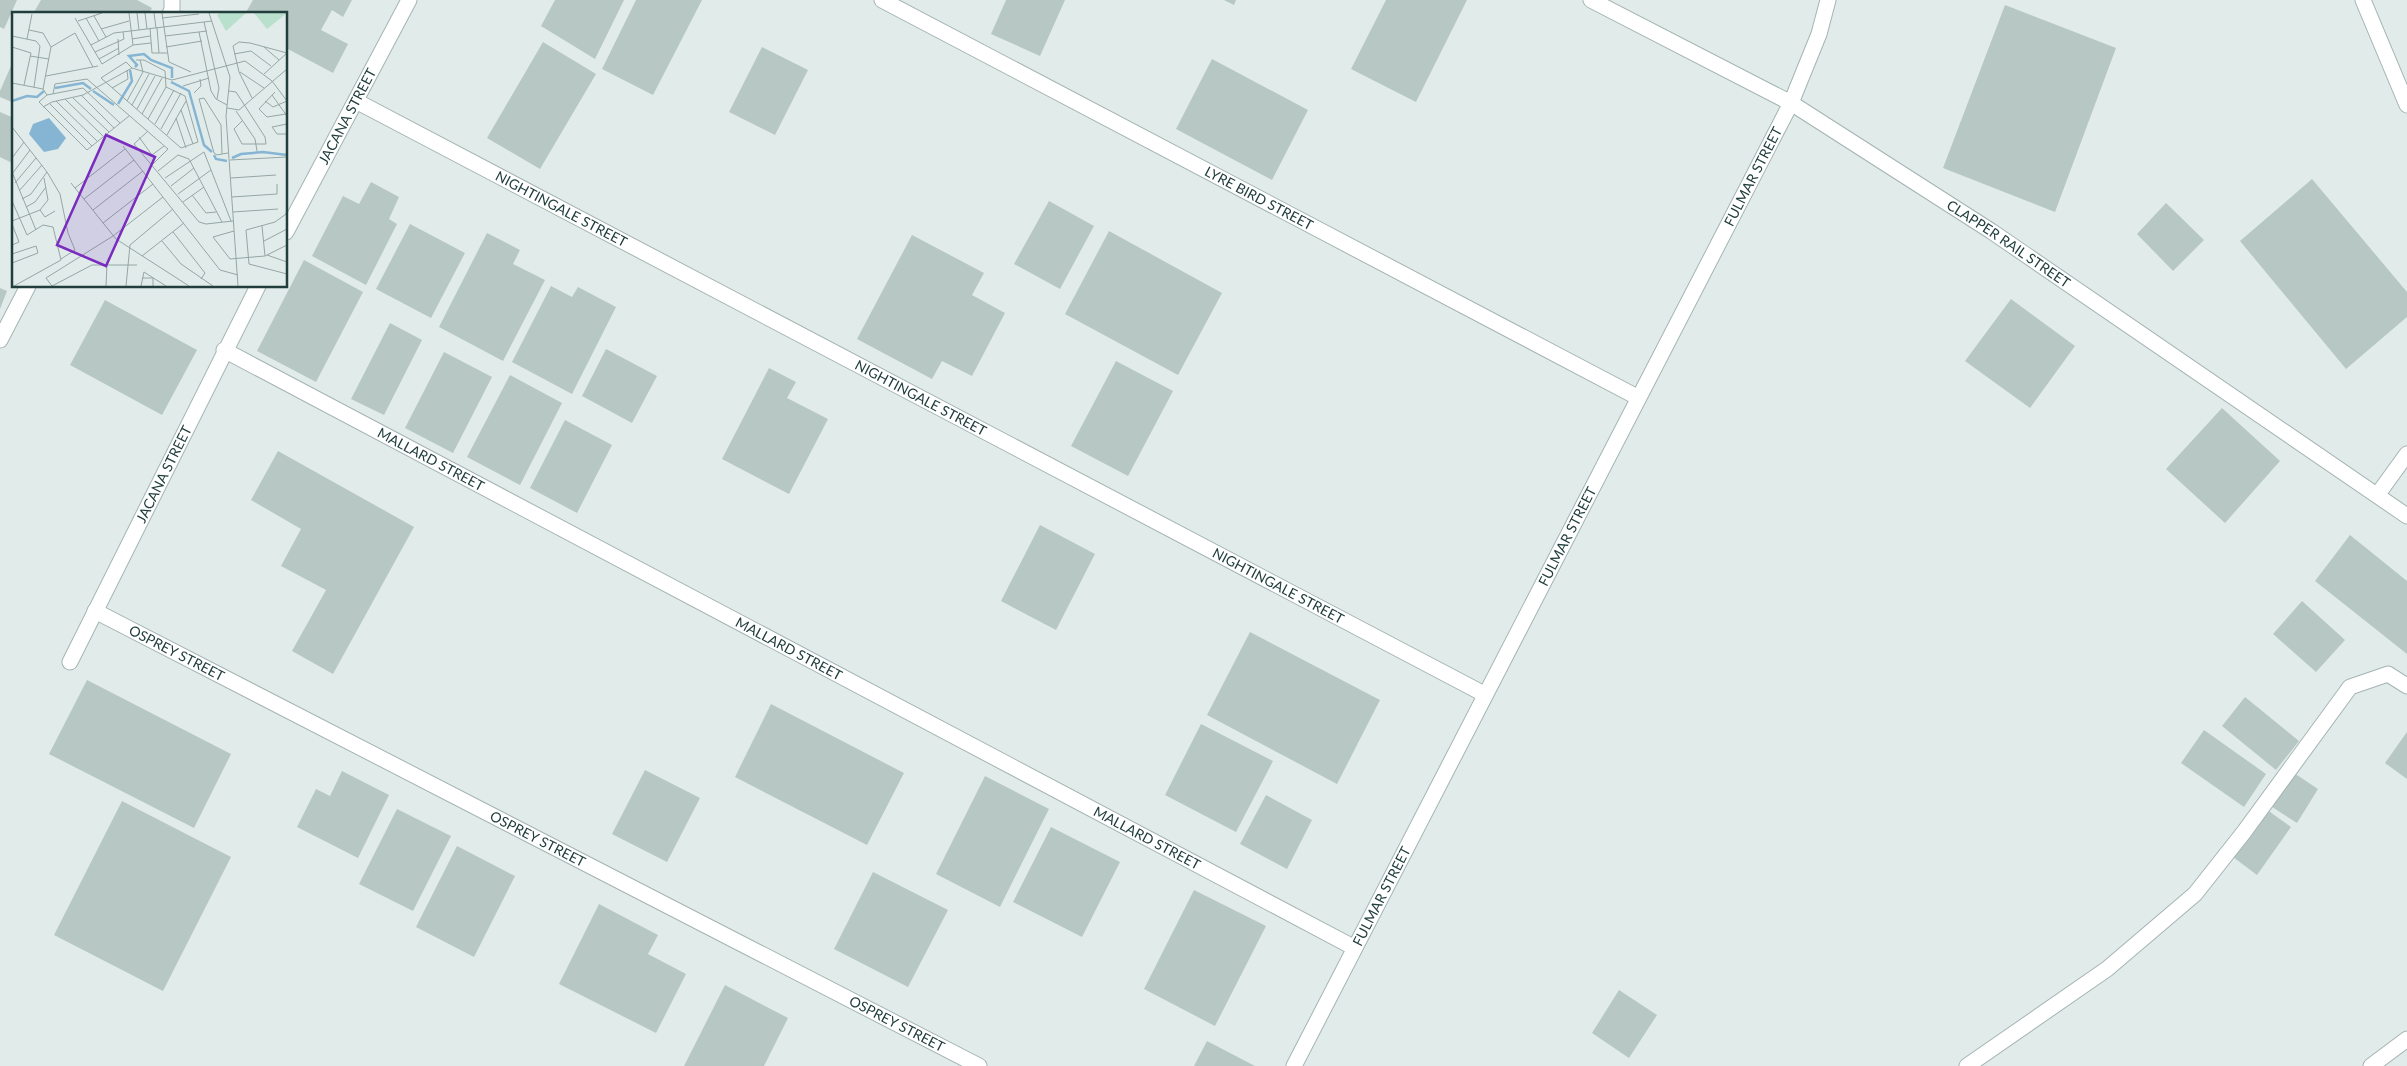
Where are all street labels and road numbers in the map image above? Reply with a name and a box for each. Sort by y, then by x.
street label: JACANA STREET [315,64,380,167]
street label: FULMAR STREET [1720,123,1786,229]
street label: LYRE BIRD STREET [1202,162,1317,234]
street label: NIGHTINGALE STREET [493,167,631,250]
street label: CLAPPER RAIL STREET [1944,196,2074,291]
street label: NIGHTINGALE STREET [852,356,990,439]
street label: JACANA STREET [132,422,195,525]
street label: MALLARD STREET [375,424,488,495]
street label: FULMAR STREET [1534,483,1600,589]
street label: NIGHTINGALE STREET [1210,544,1348,627]
street label: MALLARD STREET [733,613,846,684]
street label: OSPREY STREET [126,621,228,685]
street label: MALLARD STREET [1091,802,1204,873]
street label: OSPREY STREET [487,807,589,870]
street label: FULMAR STREET [1349,843,1414,949]
street label: OSPREY STREET [847,992,948,1055]

